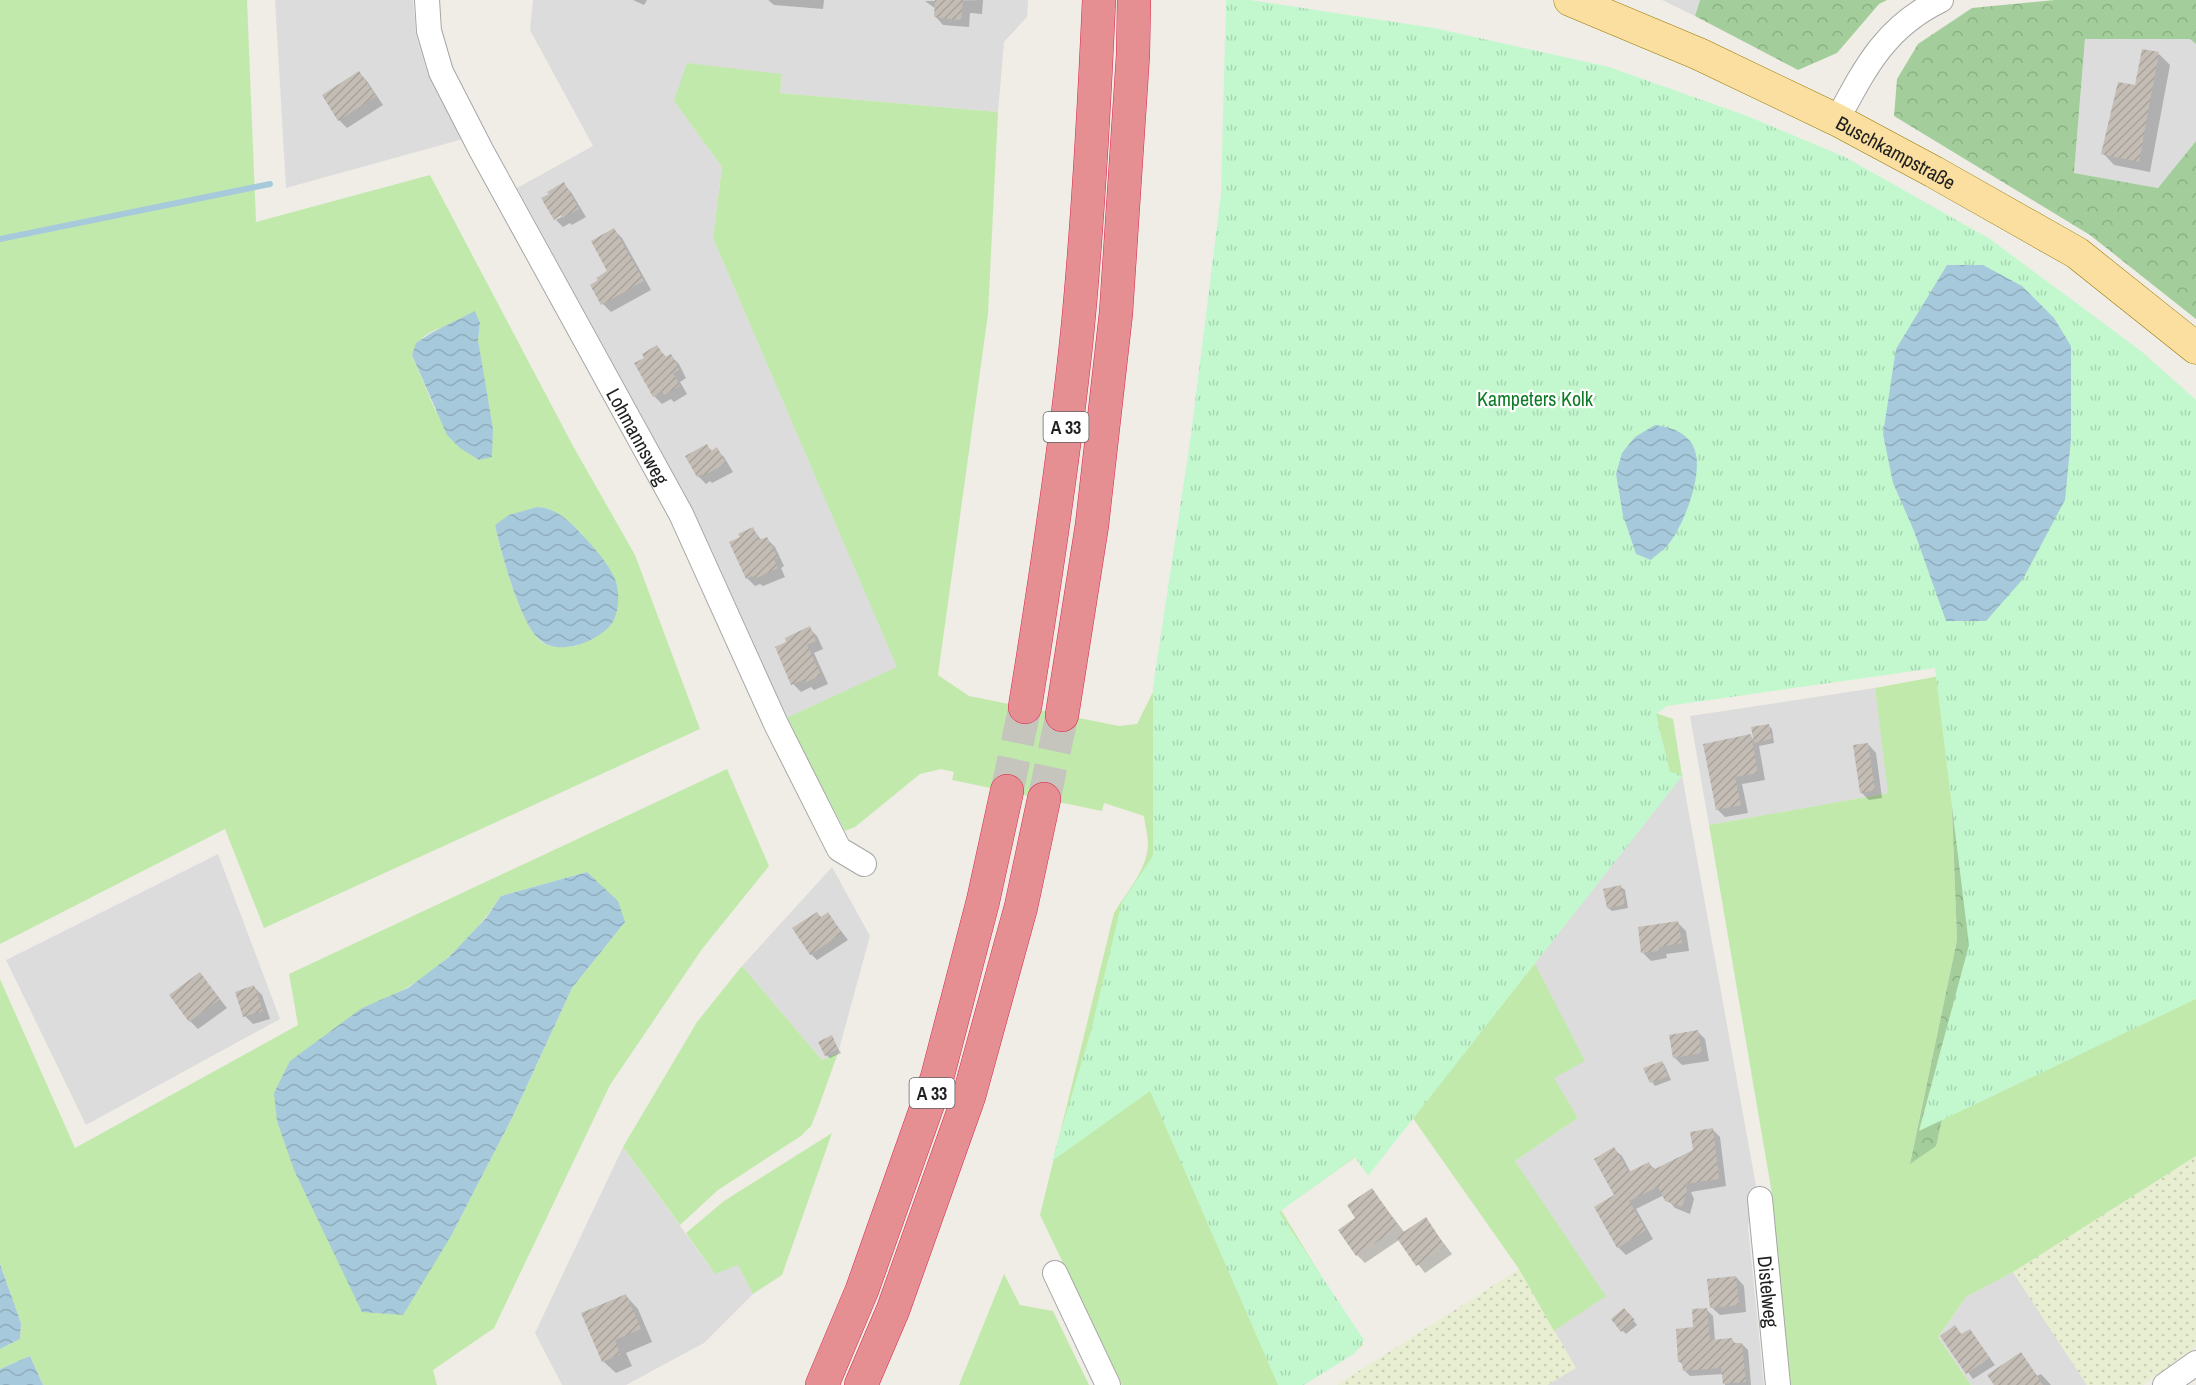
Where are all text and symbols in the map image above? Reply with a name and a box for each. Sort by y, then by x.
street label: Buschkampstraße [1832,109,1961,195]
street label: Lohmannsweg [601,383,676,489]
park label: Kampeters Kolk [1477,385,1594,412]
road number: A 33 [1044,412,1088,442]
road number: A 33 [910,1078,954,1108]
street label: Distelweg [1752,1254,1786,1329]

